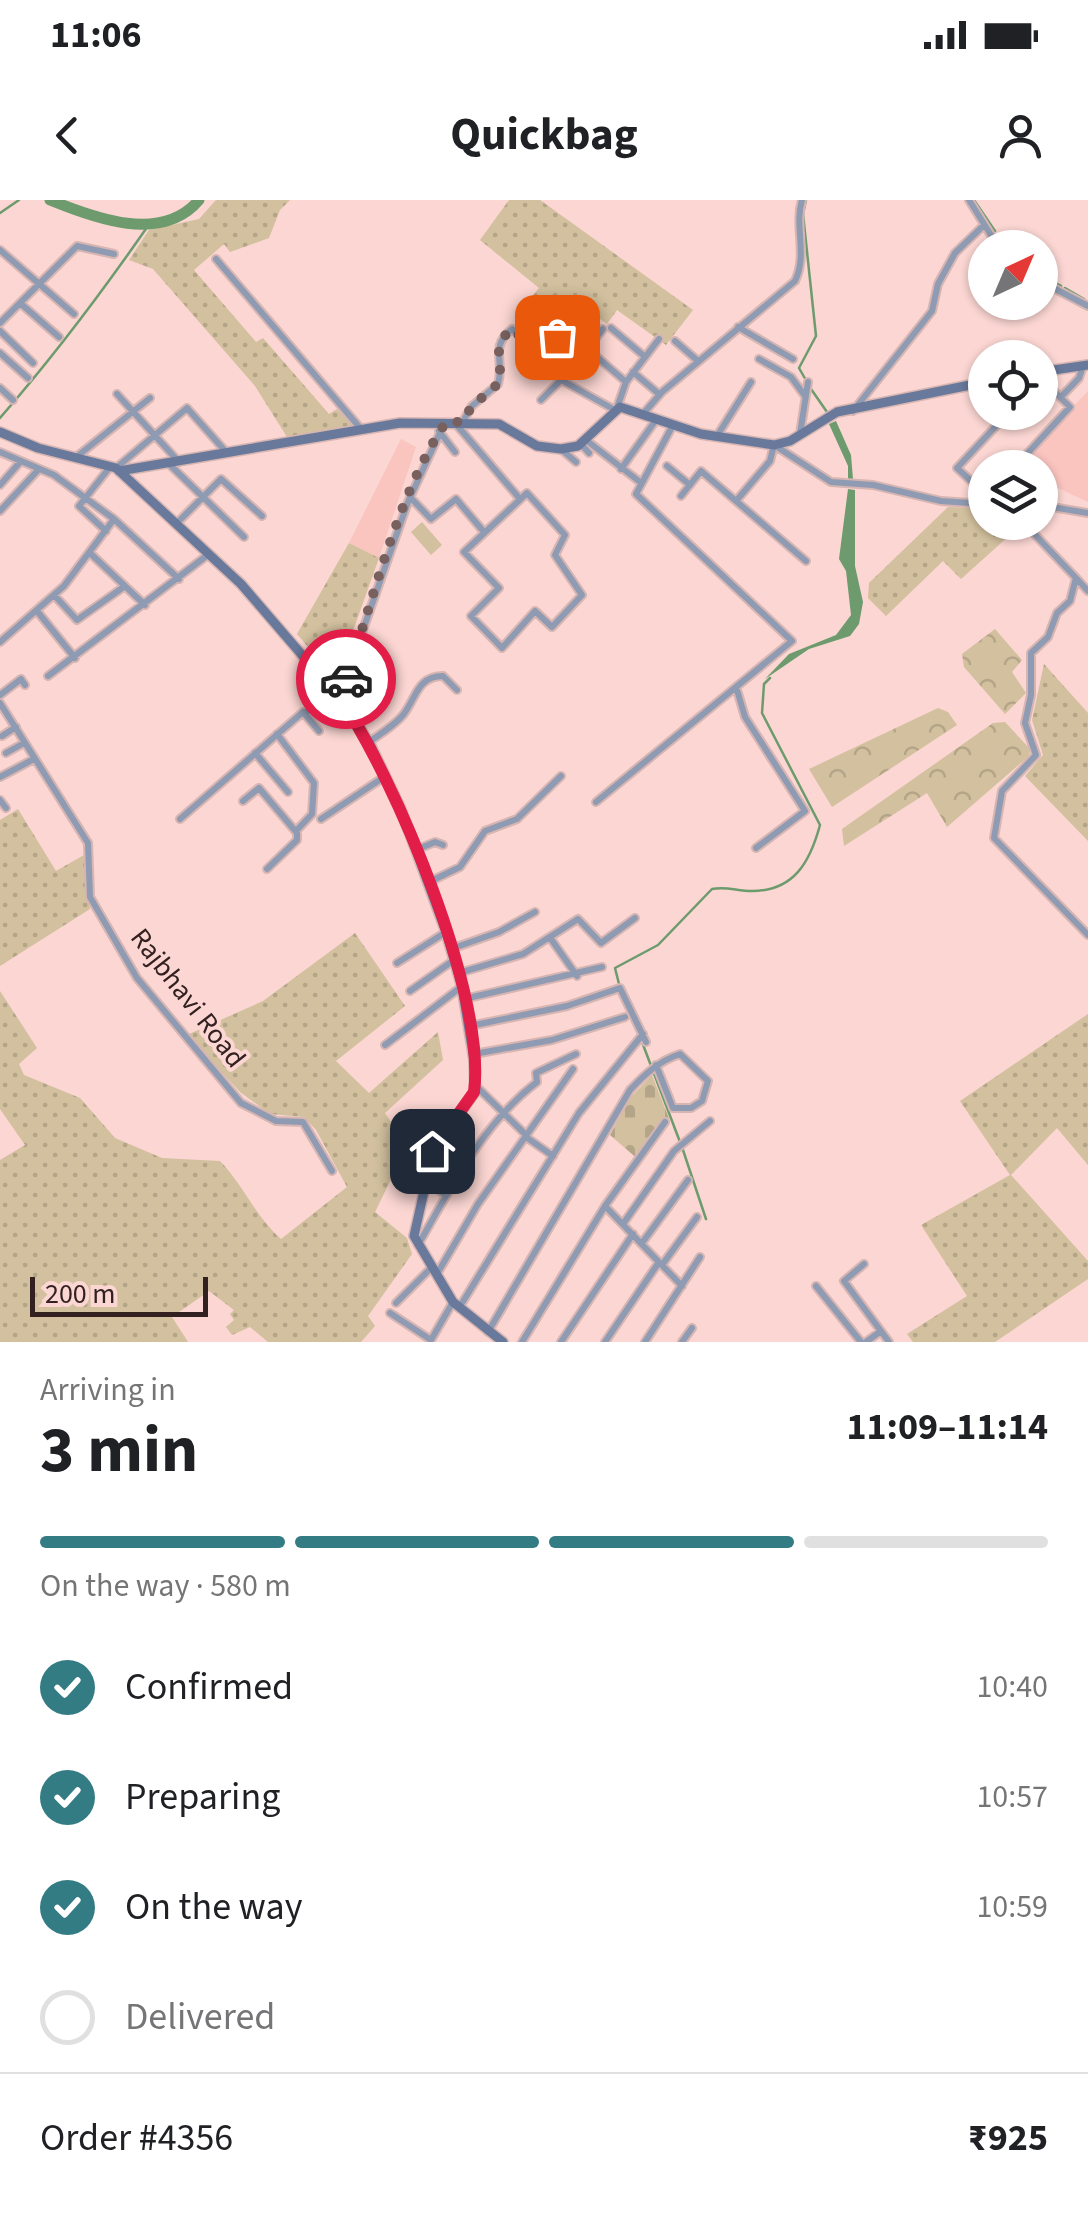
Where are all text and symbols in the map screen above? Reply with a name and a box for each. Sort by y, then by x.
text: 11:06 [50,8,142,62]
text: Quickbag [450,103,638,167]
icon: back [40,108,95,163]
icon: person [993,108,1048,163]
north arrow [968,230,1058,320]
map controls [968,230,1058,540]
pin [515,295,600,380]
icon: bag [530,310,585,365]
button: locate [968,340,1058,430]
button: layers [968,450,1058,540]
courier [296,629,396,729]
icon: car [319,652,374,707]
street label: Rajbhavi Road [121,920,255,1076]
pin [390,1109,475,1194]
icon: home [405,1124,460,1179]
scale bar [30,1272,208,1316]
text: 200 m [45,1274,116,1314]
text: Arriving in [40,1367,176,1413]
text: 11:09–11:14 [846,1400,1048,1454]
text: 3 min [40,1404,198,1497]
text: On the way · 580 m [40,1563,291,1609]
icon: check [40,1660,95,1715]
text: Confirmed [125,1660,293,1714]
text: 10:40 [976,1664,1048,1710]
icon: check [40,1770,95,1825]
text: Preparing [125,1770,280,1824]
text: 10:57 [976,1774,1048,1820]
icon: check [40,1880,95,1935]
text: On the way [125,1880,302,1934]
text: 10:59 [976,1884,1048,1930]
text: Delivered [125,1990,275,2044]
text: Order #4356 [40,2111,233,2165]
text: ₹925 [968,2111,1048,2165]

